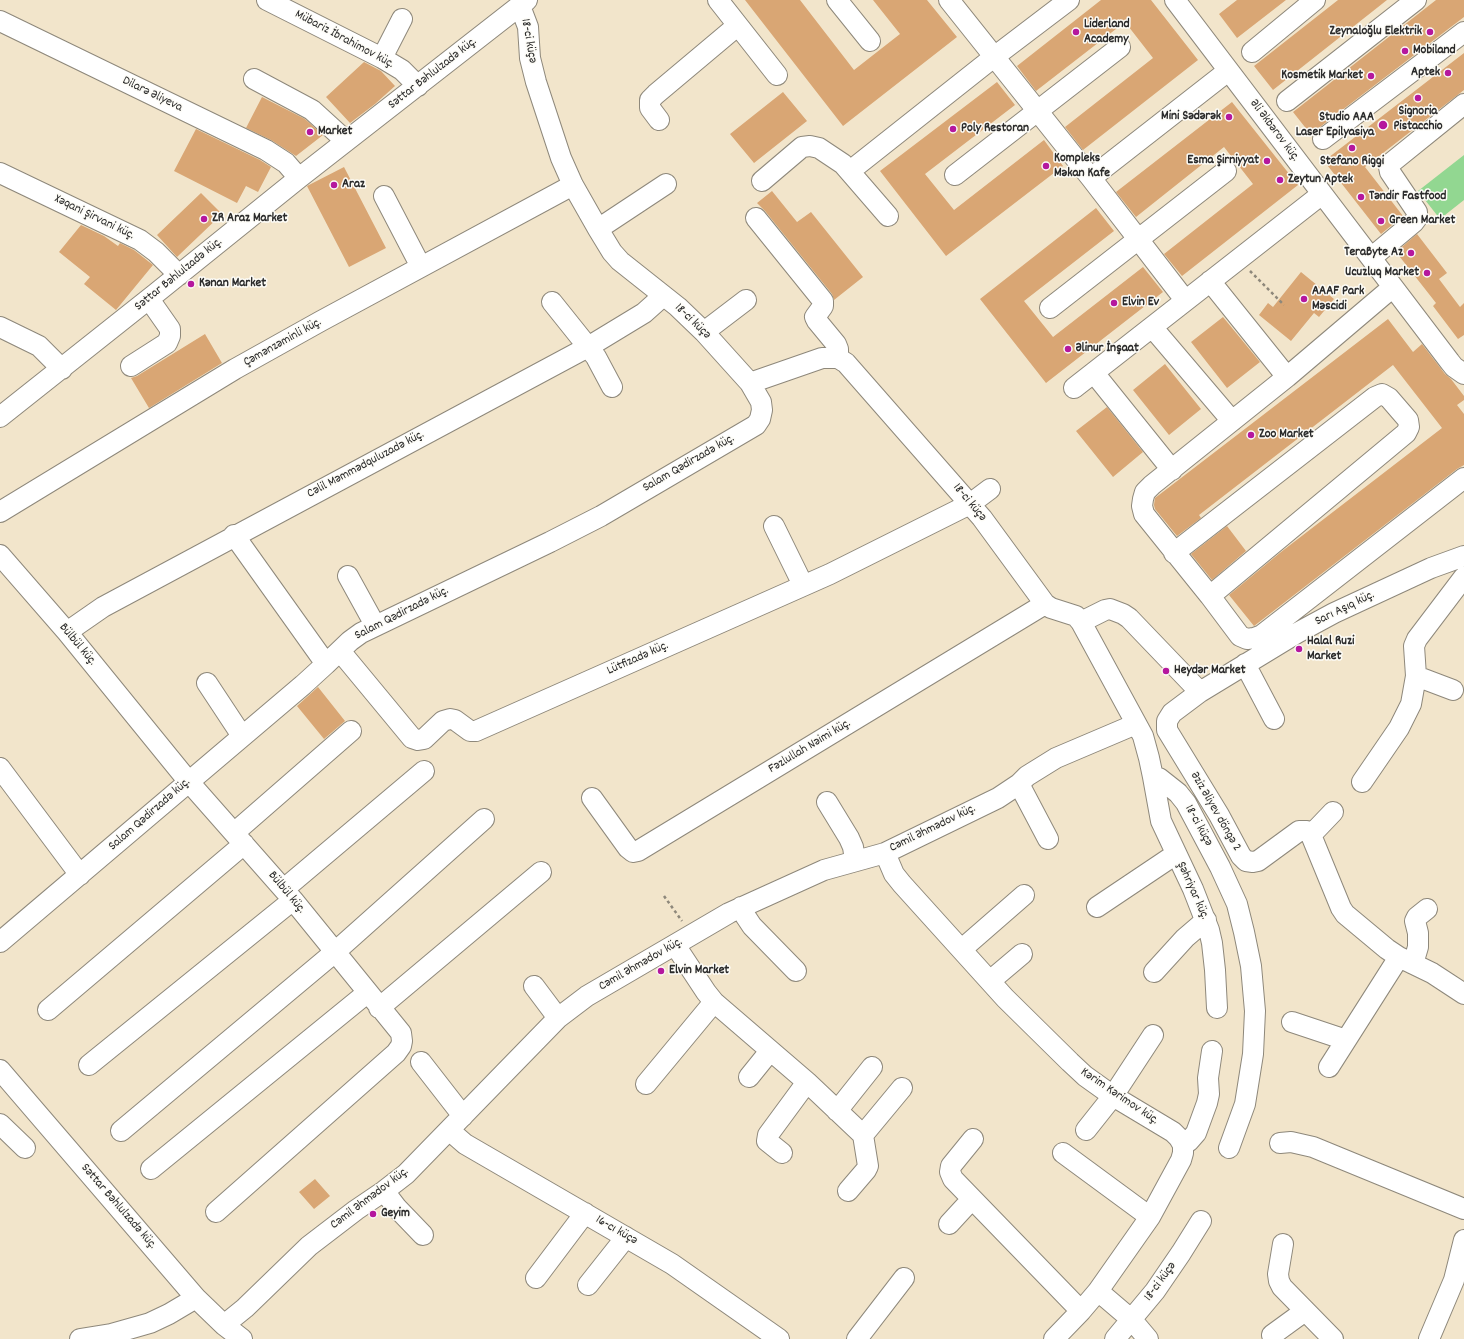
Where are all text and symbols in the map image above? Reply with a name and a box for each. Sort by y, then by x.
street label: Mübariz İbrahimov küç. [292,7,396,73]
place label: Liderland Academy [1084,17,1130,48]
street label: 18-ci küçə [516,18,540,64]
place label: Zeynaloğlu Elektrik [1330,24,1422,40]
marker: Liderland Academy [1071,27,1081,37]
marker: Zeynaloğlu Elektrik [1425,27,1435,37]
street label: Səttar Bəhlulzadə küç. [386,35,480,113]
place label: Mobiland [1413,43,1456,59]
marker: Mobiland [1400,46,1410,56]
place label: Aptek [1411,65,1440,81]
place label: Kosmetik Market [1281,68,1363,84]
marker: Aptek [1443,68,1453,78]
marker: Kosmetik Market [1366,71,1376,81]
street label: Dilarə Əliyeva [119,74,185,116]
marker: Signoria Pistacchio [1413,93,1423,103]
street label: Əli Əkbərov küç. [1246,97,1302,165]
place label: Signoria Pistacchio [1393,104,1443,135]
place label: Mini Sədərək [1161,109,1221,125]
place label: Studio AAA Laser Epilyasiya [1296,110,1374,141]
marker: Mini Sədərək [1224,112,1234,122]
marker: Studio AAA Laser Epilyasiya [1377,119,1389,131]
place label: Poly Restoran [961,121,1029,137]
place label: Market [318,124,352,140]
marker: Poly Restoran [948,124,958,134]
marker: Market [305,127,315,137]
marker: Stefano Riggi [1347,143,1357,153]
place label: Kompleks Məkan Kafe [1054,151,1110,182]
place label: Esma Şirniyyat [1187,153,1259,169]
place label: Stefano Riggi [1320,154,1384,170]
marker: Esma Şirniyyat [1262,156,1272,166]
marker: Kompleks Məkan Kafe [1041,161,1051,171]
place label: Zeytun Aptek [1288,172,1353,188]
marker: Zeytun Aptek [1275,175,1285,185]
place label: Araz [342,177,365,193]
marker: Araz [329,180,339,190]
place label: Təndir Fastfood [1369,189,1446,205]
street label: Xəqani Şirvani küç. [51,192,137,244]
marker: Təndir Fastfood [1356,192,1366,202]
place label: ZR Araz Market [212,211,287,227]
place label: Green Market [1389,213,1455,229]
marker: ZR Araz Market [199,214,209,224]
marker: Green Market [1376,216,1386,226]
street label: Səttar Bəhlulzadə küç. [132,235,226,315]
place label: TeraByte Az [1344,245,1403,261]
marker: TeraByte Az [1406,248,1416,258]
place label: Ucuzluq Market [1345,265,1419,281]
marker: Ucuzluq Market [1422,268,1432,278]
place label: Kənan Market [199,276,266,292]
marker: Kənan Market [186,279,196,289]
place label: AAAF Park Məscidi [1312,284,1364,315]
marker: AAAF Park Məscidi [1299,294,1309,304]
place label: Elvin Ev [1122,295,1159,311]
marker: Elvin Ev [1109,298,1119,308]
street label: 18-ci küçə [670,301,714,343]
street label: Çəmənzəminli küç. [241,315,325,371]
place label: Əlinur İnşaat [1076,341,1139,357]
marker: Əlinur İnşaat [1063,344,1073,354]
place label: Zoo Market [1259,427,1314,443]
street label: Cəlil Məmmədquluzadə küç. [305,428,427,502]
marker: Zoo Market [1246,430,1256,440]
street label: Salam Qədirzadə küç. [640,431,738,497]
street label: 18-ci küçə [949,481,989,525]
street label: Salam Qədirzadə küç. [352,584,452,644]
street label: Sarı Aşıq küç. [1313,588,1377,630]
street label: Bülbül küç. [55,621,99,669]
place label: Halal Ruzi Market [1307,634,1354,665]
street label: Lütfizadə küç. [605,639,671,679]
marker: Halal Ruzi Market [1294,644,1304,654]
place label: Heydər Market [1174,663,1245,679]
marker: Heydər Market [1161,666,1171,676]
street label: Fəzlullah Nəimi küç. [766,716,854,778]
street label: Əziz Əliyev döngə 2 [1186,770,1244,854]
street label: Salam Qədirzadə küç. [106,775,194,855]
street label: Cəmil Əhmədov küç. [887,801,979,857]
street label: 18-ci küçə [1180,803,1216,849]
street label: Şəhriyar küç. [1172,860,1212,922]
street label: Bülbül küç. [264,869,308,917]
street label: Cəmil Əhmədov küç. [596,935,686,995]
place label: Elvin Market [669,963,729,979]
marker: Elvin Market [656,966,666,976]
street label: Kərim Kərimov küç. [1077,1065,1161,1129]
street label: Səttar Bəhlulzadə küç. [77,1161,159,1253]
street label: Cəmil Əhmədov küç. [328,1165,412,1233]
place label: Geyim [381,1206,410,1222]
marker: Geyim [368,1209,378,1219]
street label: 16-cı küçə [592,1213,640,1249]
street label: 18-ci küçə [1142,1259,1180,1305]

